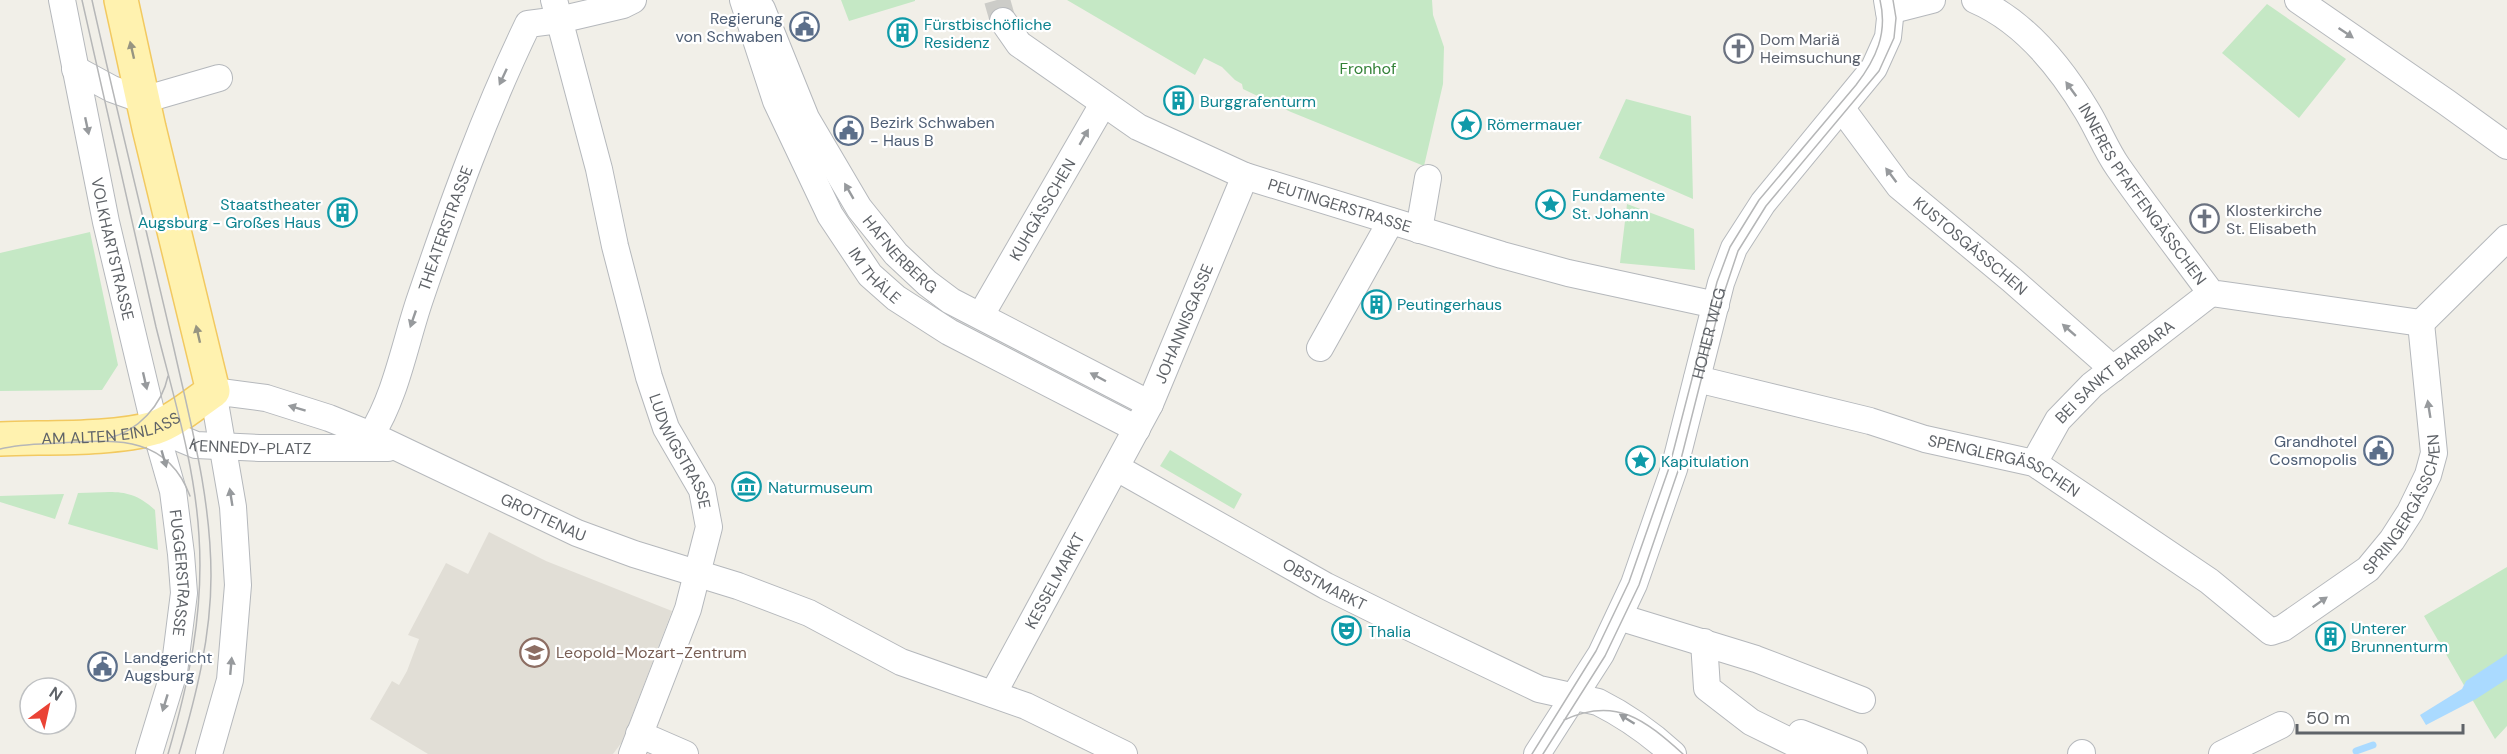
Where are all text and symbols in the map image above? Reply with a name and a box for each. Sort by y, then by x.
place label: Regierung von Schwaben [675,8,783,47]
public building icon: Regierung von Schwaben [788,11,820,43]
place label: Fürstbischöfliche Residenz [924,14,1052,53]
building icon: Fürstbischöfliche Residenz [887,17,919,49]
one-way arrow [2337,27,2353,39]
place label: Dom Mariä Heimsuchung [1760,29,1861,68]
church icon: Dom Mariä Heimsuchung [1723,32,1755,64]
one-way arrow [127,40,136,59]
park label: Fronhof [1340,58,1396,79]
one-way arrow [498,68,507,85]
one-way arrow [2065,81,2077,97]
building icon: Burggrafenturm [1163,85,1195,117]
place label: Burggrafenturm [1200,91,1316,112]
street label: INNERES PFAFFENGÄSSCHEN [2074,99,2211,289]
place icon: Römermauer [1450,108,1482,140]
place label: Bezirk Schwaben - Haus B [870,112,995,151]
place label: Römermauer [1487,114,1582,135]
public building icon: Bezirk Schwaben - Haus B [833,115,865,147]
one-way arrow [83,117,92,136]
one-way arrow [1079,128,1089,145]
street label: KUHGÄSSCHEN [1005,155,1080,264]
street label: THEATERSTRASSE [414,163,478,294]
one-way arrow [1885,167,1897,182]
street label: PEUTINGERSTRASSE [1265,174,1414,238]
street label: VOLKHARTSTRASSE [86,176,139,322]
one-way arrow [844,182,854,199]
place label: Fundamente St. Johann [1572,185,1665,224]
place icon: Fundamente St. Johann [1535,188,1567,220]
street label: KUSTOSGÄSSCHEN [1909,192,2032,300]
place label: Staatstheater Augsburg - Großes Haus [138,194,321,233]
building icon: Staatstheater Augsburg - Großes Haus [326,197,358,229]
place label: Klosterkirche St. Elisabeth [2226,200,2322,239]
church icon: Klosterkirche St. Elisabeth [2189,203,2221,235]
street label: HAFNERBERG [858,211,941,298]
street label: IM THÄLE [844,243,905,309]
street label: JOHANNISGASSE [1150,261,1218,387]
street label: HOHER WEG [1687,285,1730,381]
building icon: Peutingerhaus [1360,288,1392,320]
place label: Peutingerhaus [1397,294,1502,315]
one-way arrow [408,310,417,328]
street label: BEI SANKT BARBARA [2051,315,2179,428]
one-way arrow [2062,324,2077,337]
one-way arrow [192,325,202,343]
one-way arrow [140,372,150,390]
one-way arrow [1089,372,1106,382]
street label: LUDWIGSTRASSE [644,391,715,510]
one-way arrow [2424,400,2433,419]
one-way arrow [288,403,306,412]
street label: AM ALTEN EINLASS [41,407,184,449]
street label: SPENGLERGÄSSCHEN [1926,430,2084,502]
place label: Grandhotel Cosmopolis [2269,431,2357,470]
street label: KENNEDY-PLATZ [186,433,311,459]
street label: SPRINGERGÄSSCHEN [2358,433,2445,579]
public building icon: Grandhotel Cosmopolis [2362,434,2394,466]
place icon: Kapitulation [1624,445,1656,477]
one-way arrow [160,450,169,468]
place label: Kapitulation [1661,451,1749,472]
museum icon: Naturmuseum [731,471,763,503]
place label: Naturmuseum [768,477,873,498]
one-way arrow [226,488,235,507]
street label: GROTTENAU [497,488,589,546]
street label: FUGGERSTRASSE [164,508,194,638]
street label: KESSELMARKT [1020,529,1089,633]
street label: OBSTMARKT [1279,554,1370,615]
one-way arrow [2312,596,2328,608]
theatre icon: Thalia [1331,615,1363,647]
place label: Unterer Brunnenturm [2351,618,2448,657]
place label: Thalia [1368,621,1411,642]
building icon: Unterer Brunnenturm [2314,621,2346,653]
school or university icon: Leopold-Mozart-Zentrum [519,636,551,668]
place label: Leopold-Mozart-Zentrum [556,642,747,663]
place label: Landgericht Augsburg [124,647,212,686]
public building icon: Landgericht Augsburg [87,650,119,682]
one-way arrow [226,657,236,676]
north arrow [18,676,78,736]
text: N [45,682,67,706]
one-way arrow [159,694,169,712]
scale bar [2297,697,2464,735]
text: 50 m [2306,706,2350,730]
one-way arrow [1619,713,1635,724]

